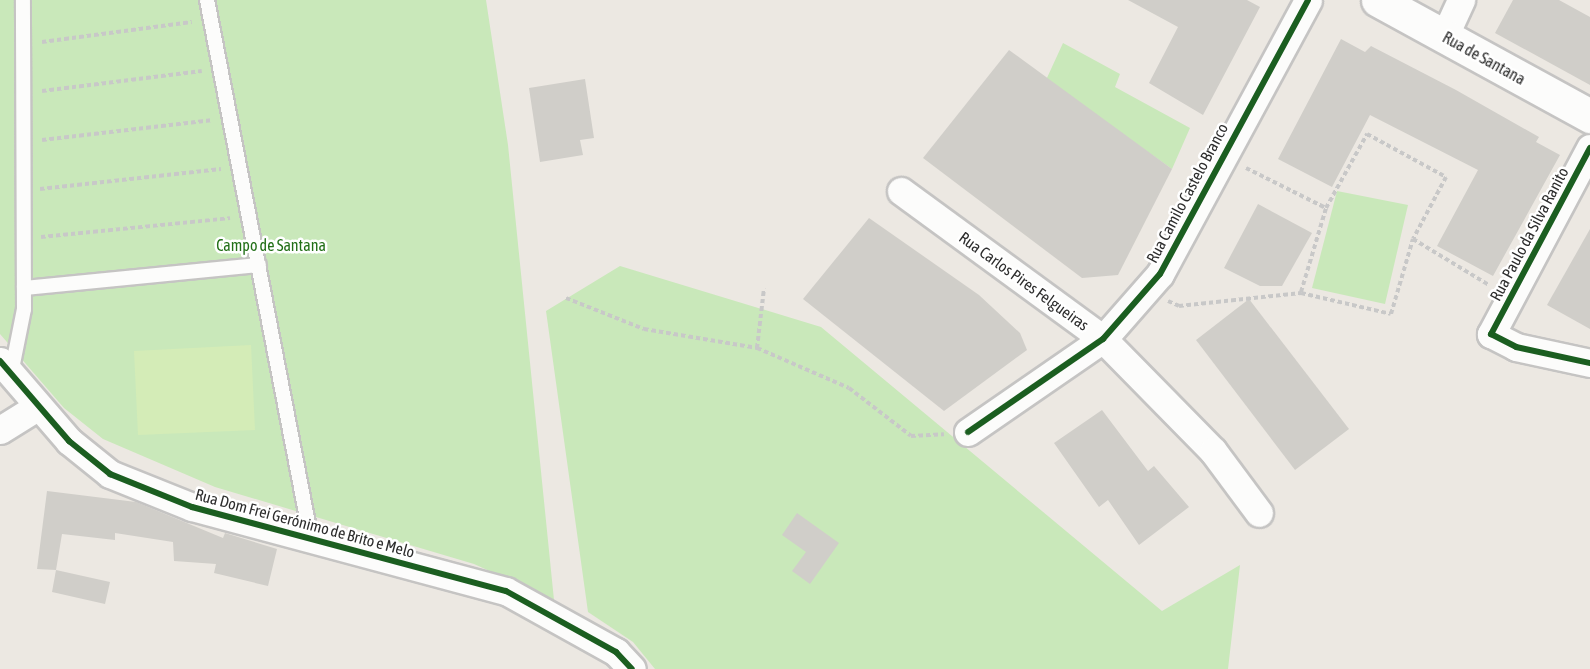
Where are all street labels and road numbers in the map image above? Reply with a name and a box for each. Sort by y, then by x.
street label: Rua de Santana [1439,27,1529,89]
street label: Rua Camilo Castelo Branco [1142,120,1232,266]
street label: Rua Paulo da Silva Ranito [1486,164,1572,304]
street label: Rua Carlos Pires Felgueiras [955,227,1093,335]
street label: Rua Dom Frei Gerónimo de Brito e Melo [193,484,417,562]

